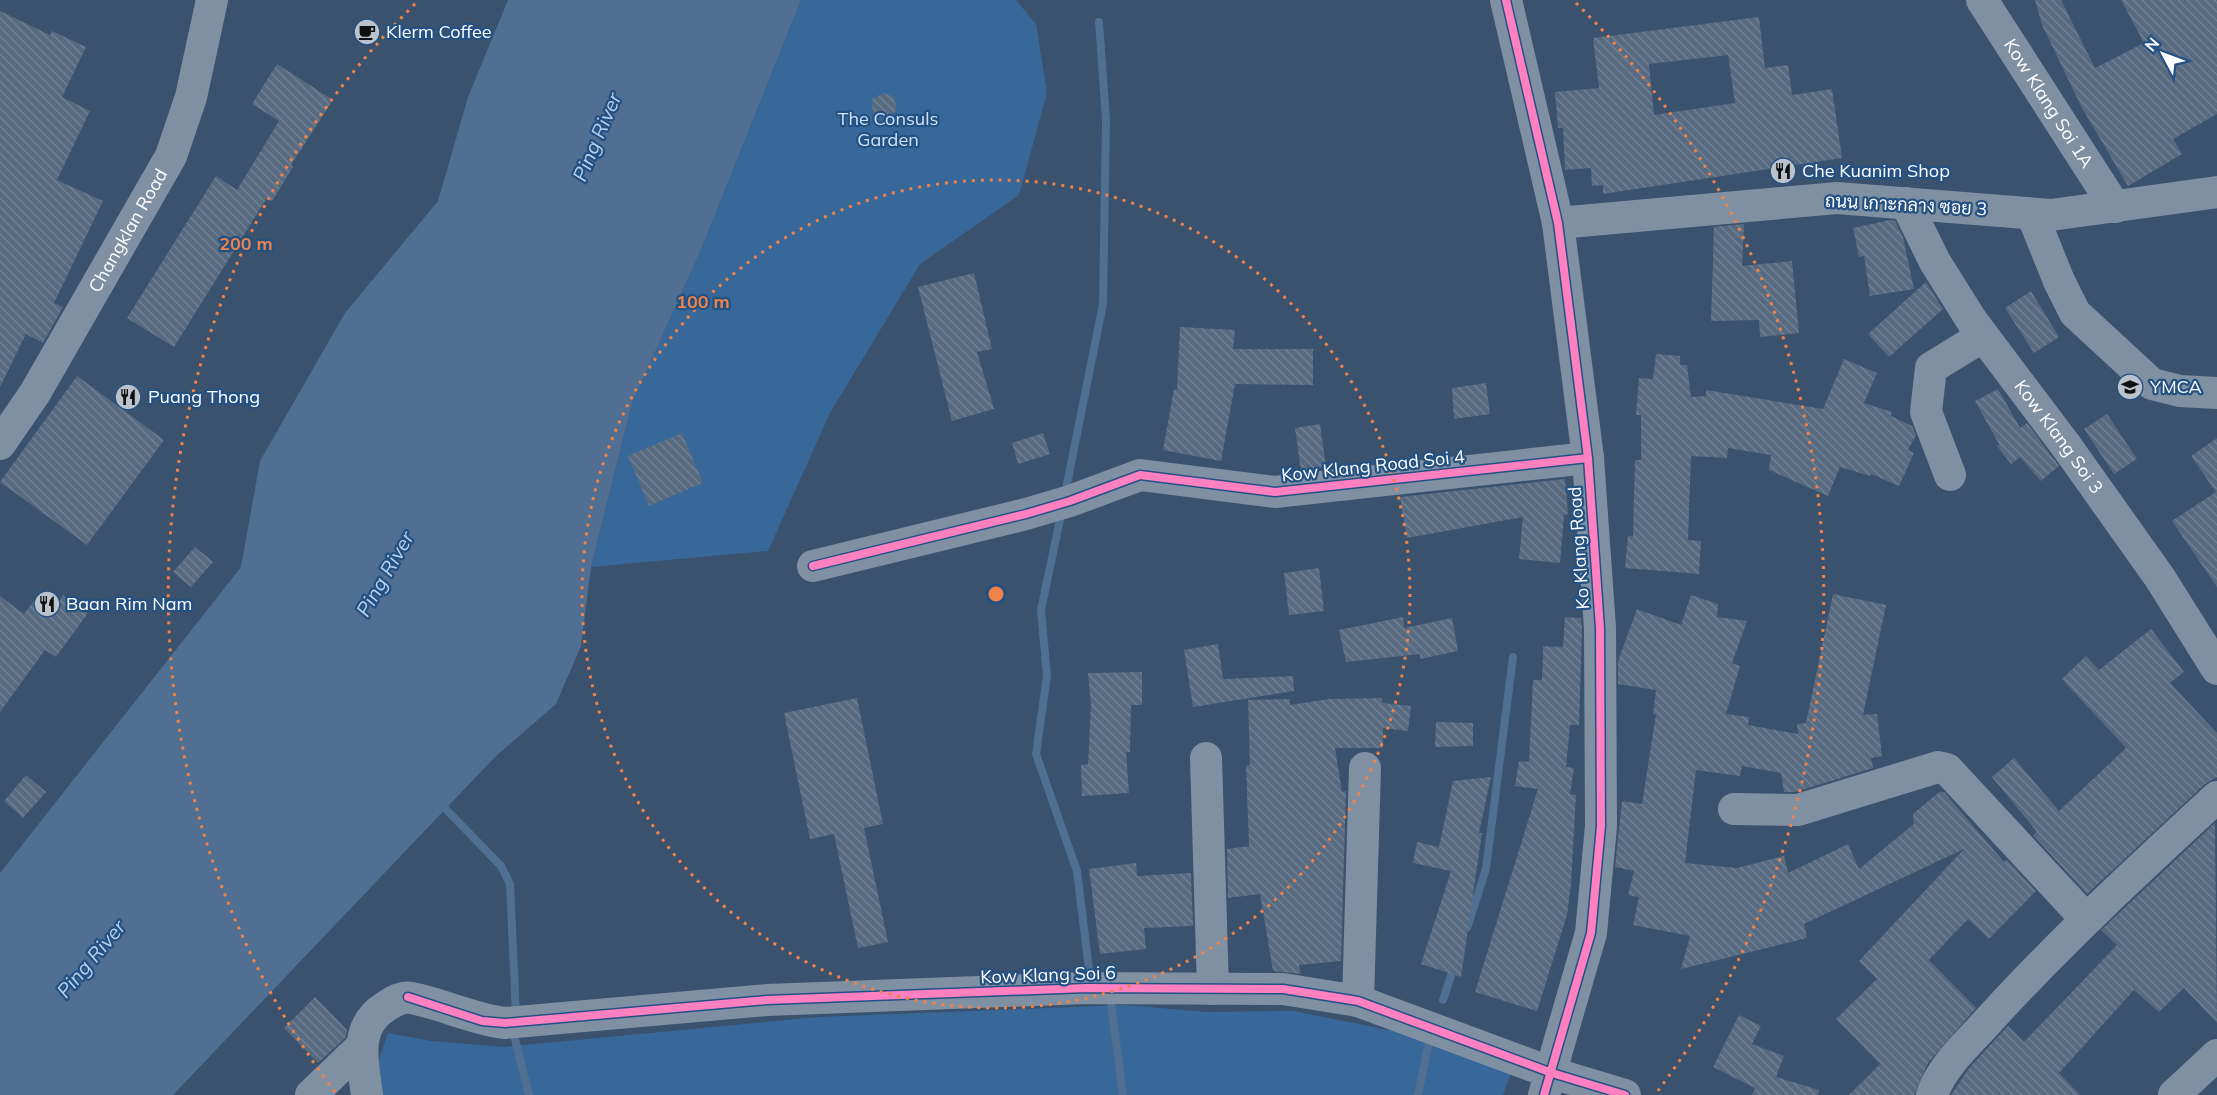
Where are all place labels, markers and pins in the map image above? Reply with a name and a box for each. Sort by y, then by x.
cafe icon: Klerm Coffee [352,17,382,47]
place label: Klerm Coffee [386,20,492,43]
restaurant icon: Che Kuanim Shop [1768,156,1798,186]
place label: Che Kuanim Shop [1802,159,1950,182]
school or university icon: YMCA [2115,372,2145,402]
place label: YMCA [2149,375,2202,398]
restaurant icon: Puang Thong [113,382,143,412]
place label: Puang Thong [148,385,260,408]
centre of rings [986,584,1006,604]
restaurant icon: Baan Rim Nam [32,589,62,619]
place label: Baan Rim Nam [66,592,192,615]

